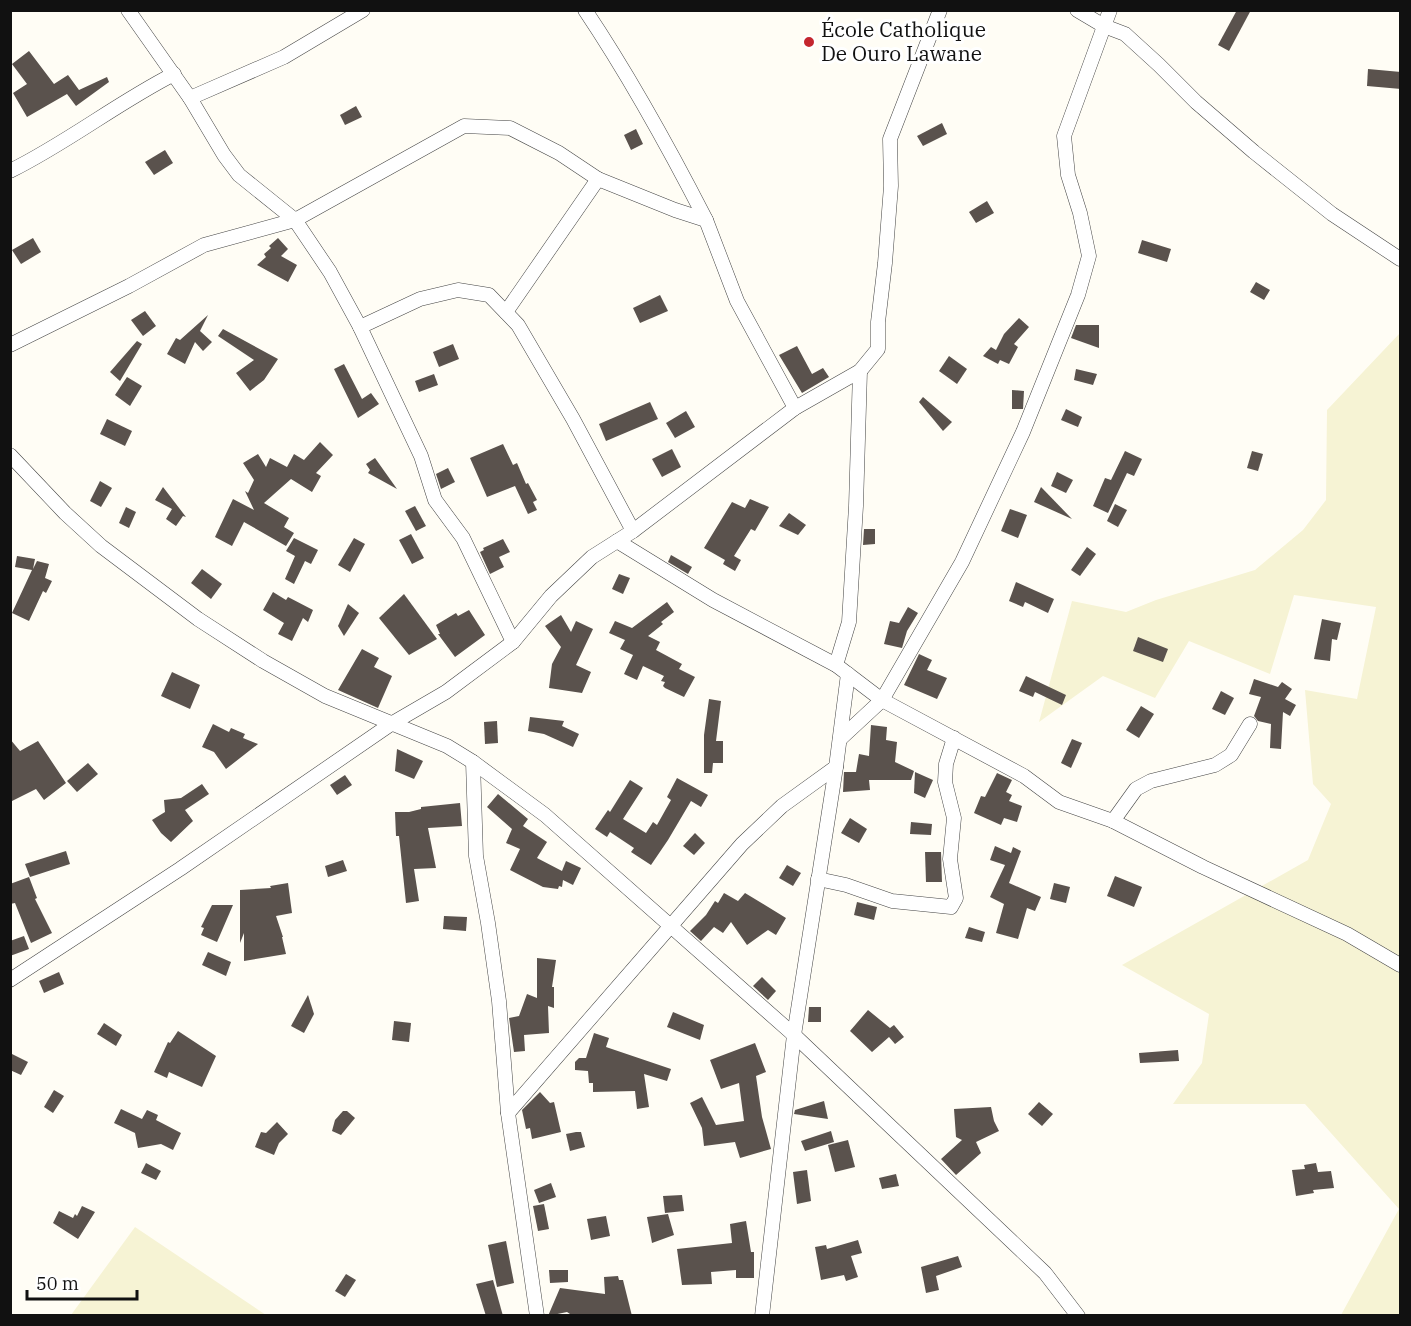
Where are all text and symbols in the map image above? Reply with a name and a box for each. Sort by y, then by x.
place label: École Catholique De Ouro Lawane [821,15,986,67]
marker: École Catholique De Ouro Lawane [802,35,816,49]
scale bar [27,1263,136,1301]
text: 50 m [36,1272,79,1295]

